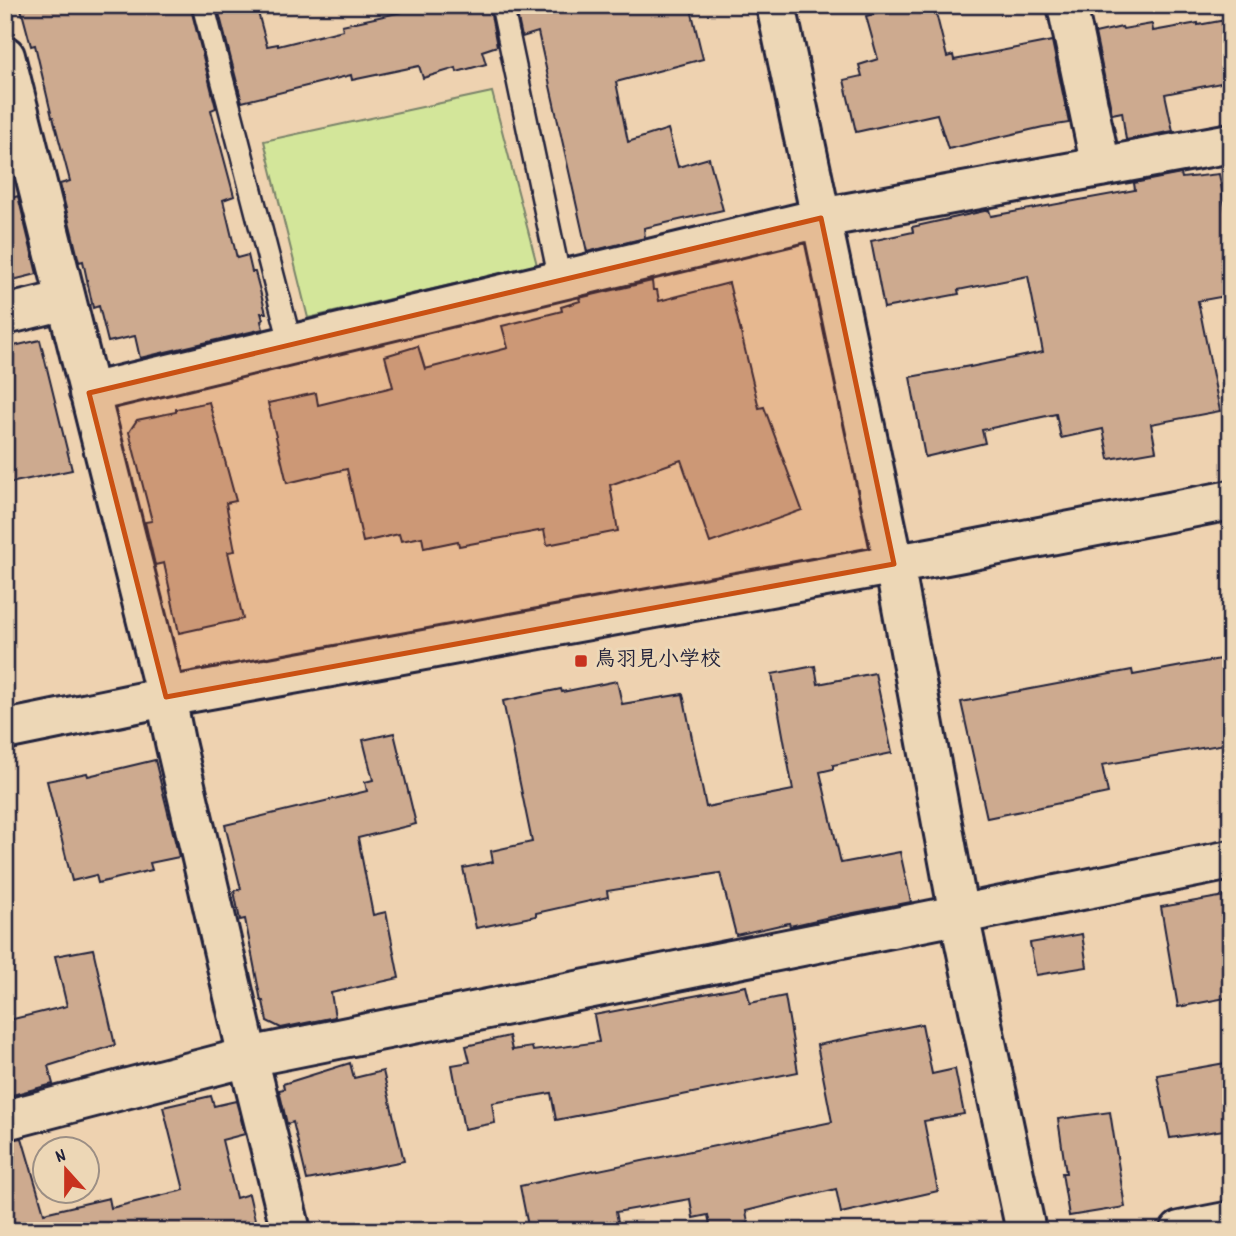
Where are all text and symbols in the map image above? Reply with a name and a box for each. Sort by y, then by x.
place label: 鳥羽見小学校 [595,646,721,676]
marker: 鳥羽見小学校 [573,653,589,669]
north arrow [32,1134,102,1204]
text: N [52,1143,70,1172]

